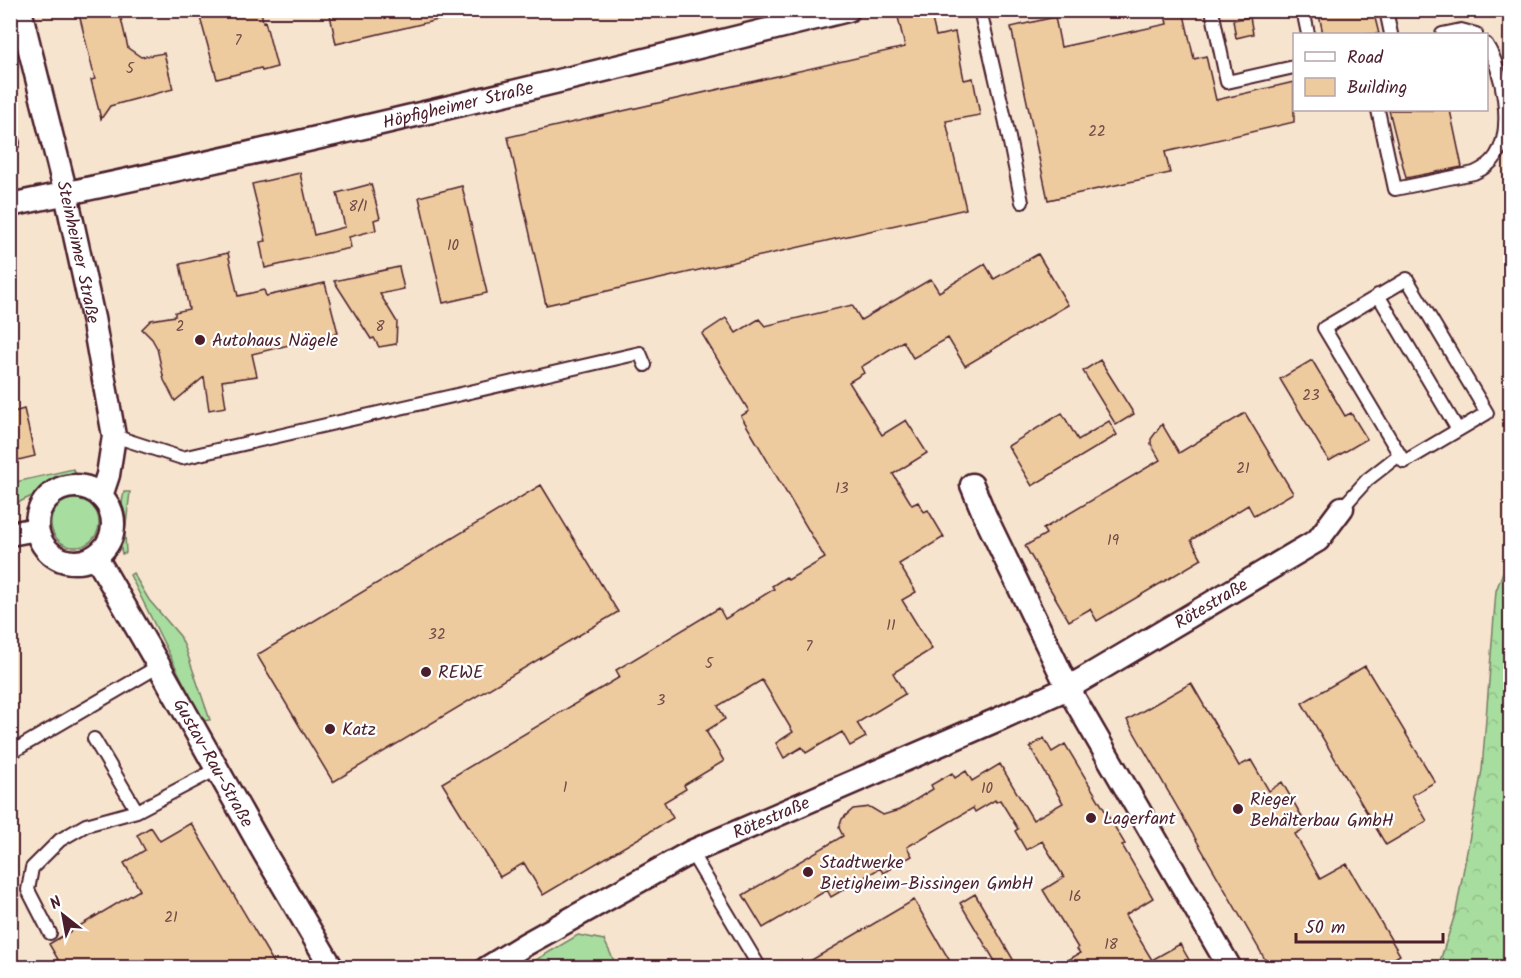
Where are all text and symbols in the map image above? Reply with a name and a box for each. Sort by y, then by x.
house number: 7 [235,29,243,53]
legend [1293,33,1488,111]
text: Road [1347,44,1384,73]
house number: 5 [126,57,135,81]
text: Building [1347,74,1407,103]
street label: Höpfigheimer Straße [380,75,537,138]
house number: 22 [1088,120,1106,144]
street label: Steinheimer Straße [47,178,107,326]
house number: 8/1 [348,195,368,219]
house number: 10 [447,234,460,258]
house number: 2 [176,315,184,339]
house number: 8 [375,315,385,339]
place label: Autohaus Nägele [212,327,338,356]
marker: Autohaus Nägele [193,333,207,347]
house number: 23 [1302,384,1320,408]
house number: 21 [1236,457,1250,481]
house number: 13 [835,477,849,501]
house number: 19 [1107,529,1120,553]
street label: Rötestraße [1169,571,1254,638]
house number: 11 [886,614,896,638]
house number: 32 [428,623,446,647]
house number: 7 [806,635,814,659]
house number: 5 [705,652,714,676]
place label: REWE [438,659,484,688]
marker: REWE [419,665,433,679]
house number: 3 [657,689,666,713]
street label: Gustav-Rau-Straße [164,694,260,833]
place label: Katz [342,716,376,745]
marker: Katz [323,722,337,736]
house number: 1 [563,776,568,800]
house number: 10 [981,777,994,801]
place label: Rieger Behälterbau GmbH [1250,786,1394,836]
street label: Rötestraße [729,789,815,848]
marker: Rieger Behälterbau GmbH [1231,802,1245,816]
place label: Lagerfant [1103,805,1177,834]
marker: Lagerfant [1084,811,1098,825]
place label: Stadtwerke Bietigheim-Bissingen GmbH [820,849,1034,899]
marker: Stadtwerke Bietigheim-Bissingen GmbH [801,865,815,879]
north arrow [33,885,93,945]
house number: 16 [1068,885,1082,909]
text: N [45,890,67,917]
house number: 21 [164,906,178,930]
scale bar [1296,906,1443,944]
text: 50 m [1305,914,1345,943]
house number: 18 [1104,933,1119,957]

